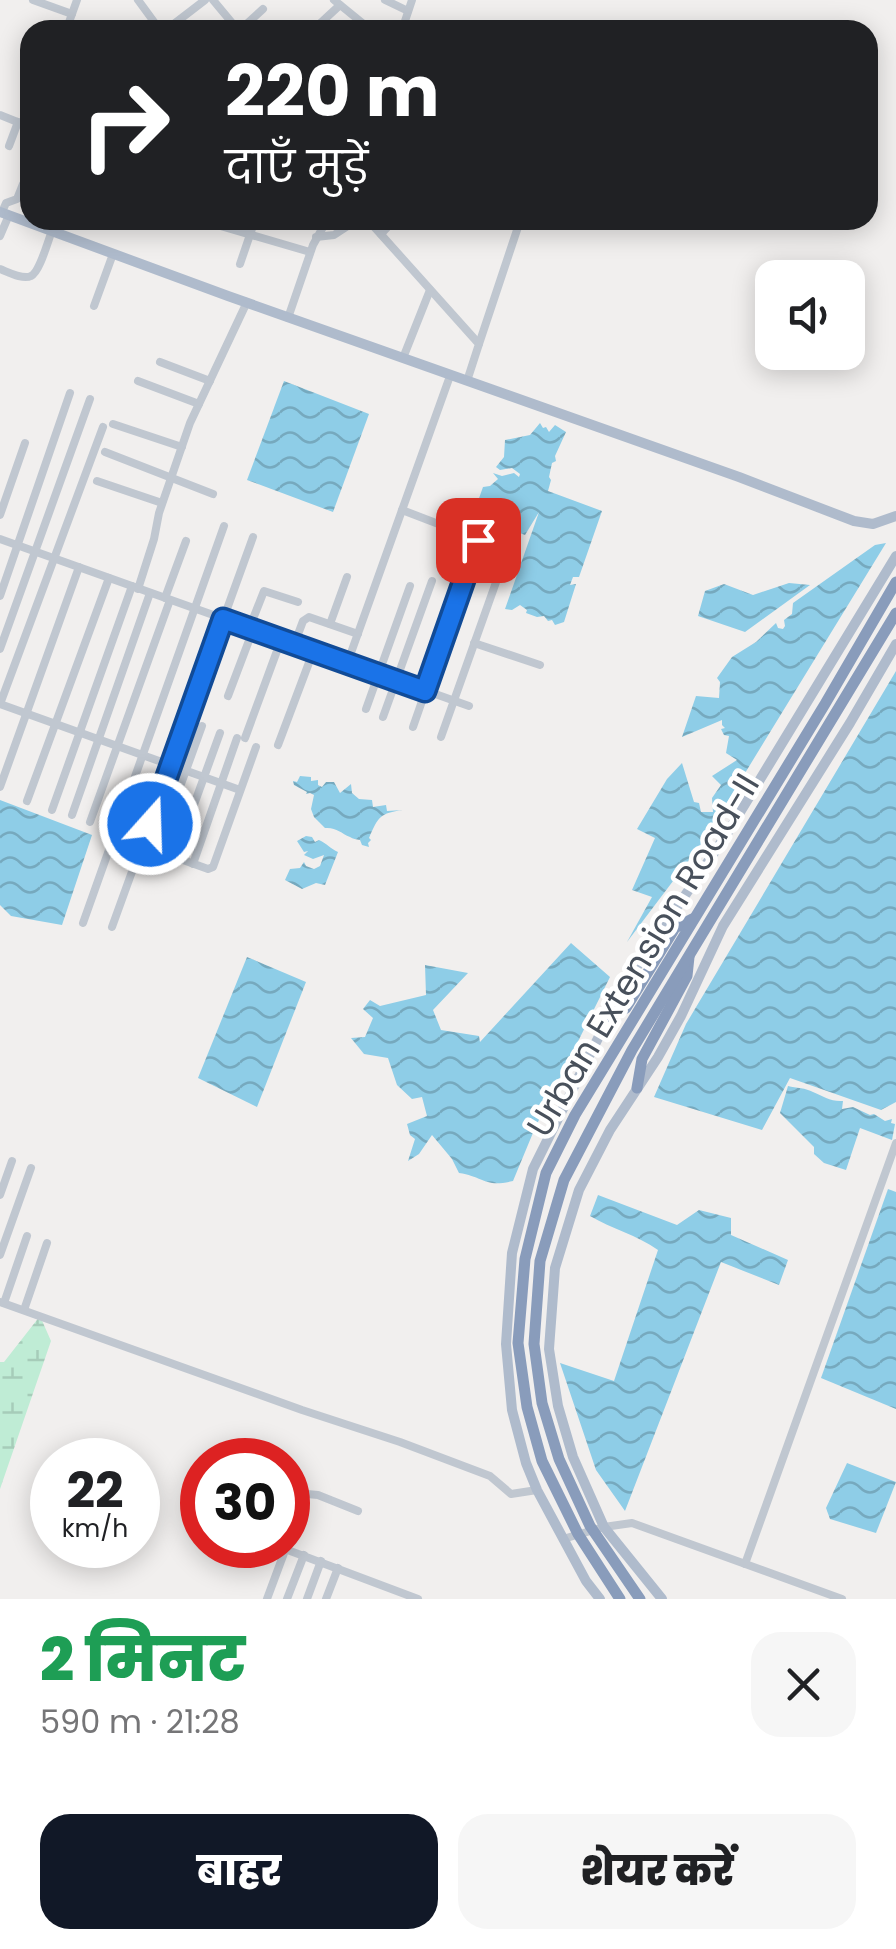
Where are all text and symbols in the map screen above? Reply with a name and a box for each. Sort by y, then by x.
text: 220 m [225,42,440,141]
icon: right [60,60,190,190]
text: दाएँ मुड़ें [225,136,368,199]
map controls [755,260,865,370]
button: sound [755,260,865,370]
pin [436,498,521,583]
icon: arrive [451,513,506,568]
street label: Urban Extension Road-II [514,764,771,1146]
position arrow [98,772,202,876]
speed limit sign: 30 [180,1438,310,1568]
text: 22 [66,1455,124,1526]
text: km/h [62,1511,128,1546]
text: 2 मिनट [40,1618,246,1702]
button: close [751,1632,856,1737]
text: 590 m · 21:28 [40,1699,240,1744]
button: बाहर [40,1814,438,1929]
button: शेयर करें [458,1814,856,1929]

